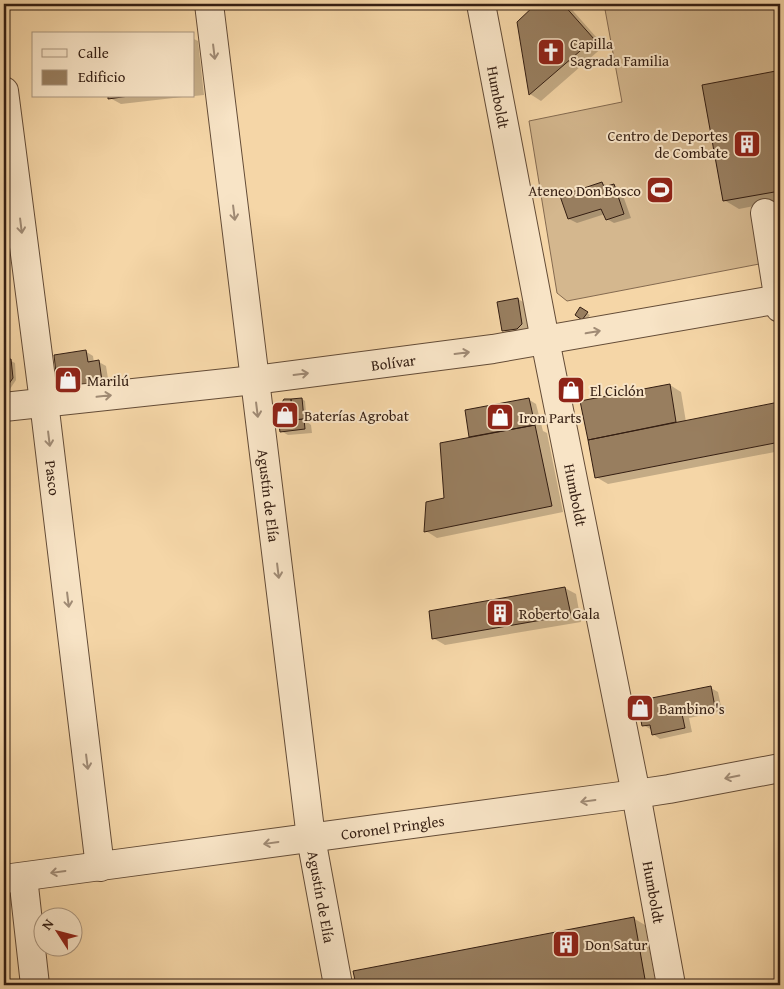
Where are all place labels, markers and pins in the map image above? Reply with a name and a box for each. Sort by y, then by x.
place label: Capilla Sagrada Familia [570,33,669,71]
church icon: Capilla Sagrada Familia [536,37,566,67]
place label: Centro de Deportes de Combate [607,125,728,163]
building icon: Centro de Deportes de Combate [732,129,762,159]
sports icon: Ateneo Don Bosco [645,175,675,205]
place label: Ateneo Don Bosco [528,180,641,201]
shop icon: Marilú [53,365,83,395]
place label: Marilú [87,370,130,391]
shop icon: El Ciclón [556,375,586,405]
place label: El Ciclón [590,380,645,401]
shop icon: Baterías Agrobat [270,400,300,430]
shop icon: Iron Parts [485,402,515,432]
place label: Baterías Agrobat [304,405,410,426]
place label: Iron Parts [519,407,582,428]
building icon: Roberto Gala [485,598,515,628]
place label: Roberto Gala [519,603,600,624]
shop icon: Bambino's [625,693,655,723]
place label: Bambino's [659,698,725,719]
building icon: Don Satur [551,929,581,959]
place label: Don Satur [585,934,648,955]

